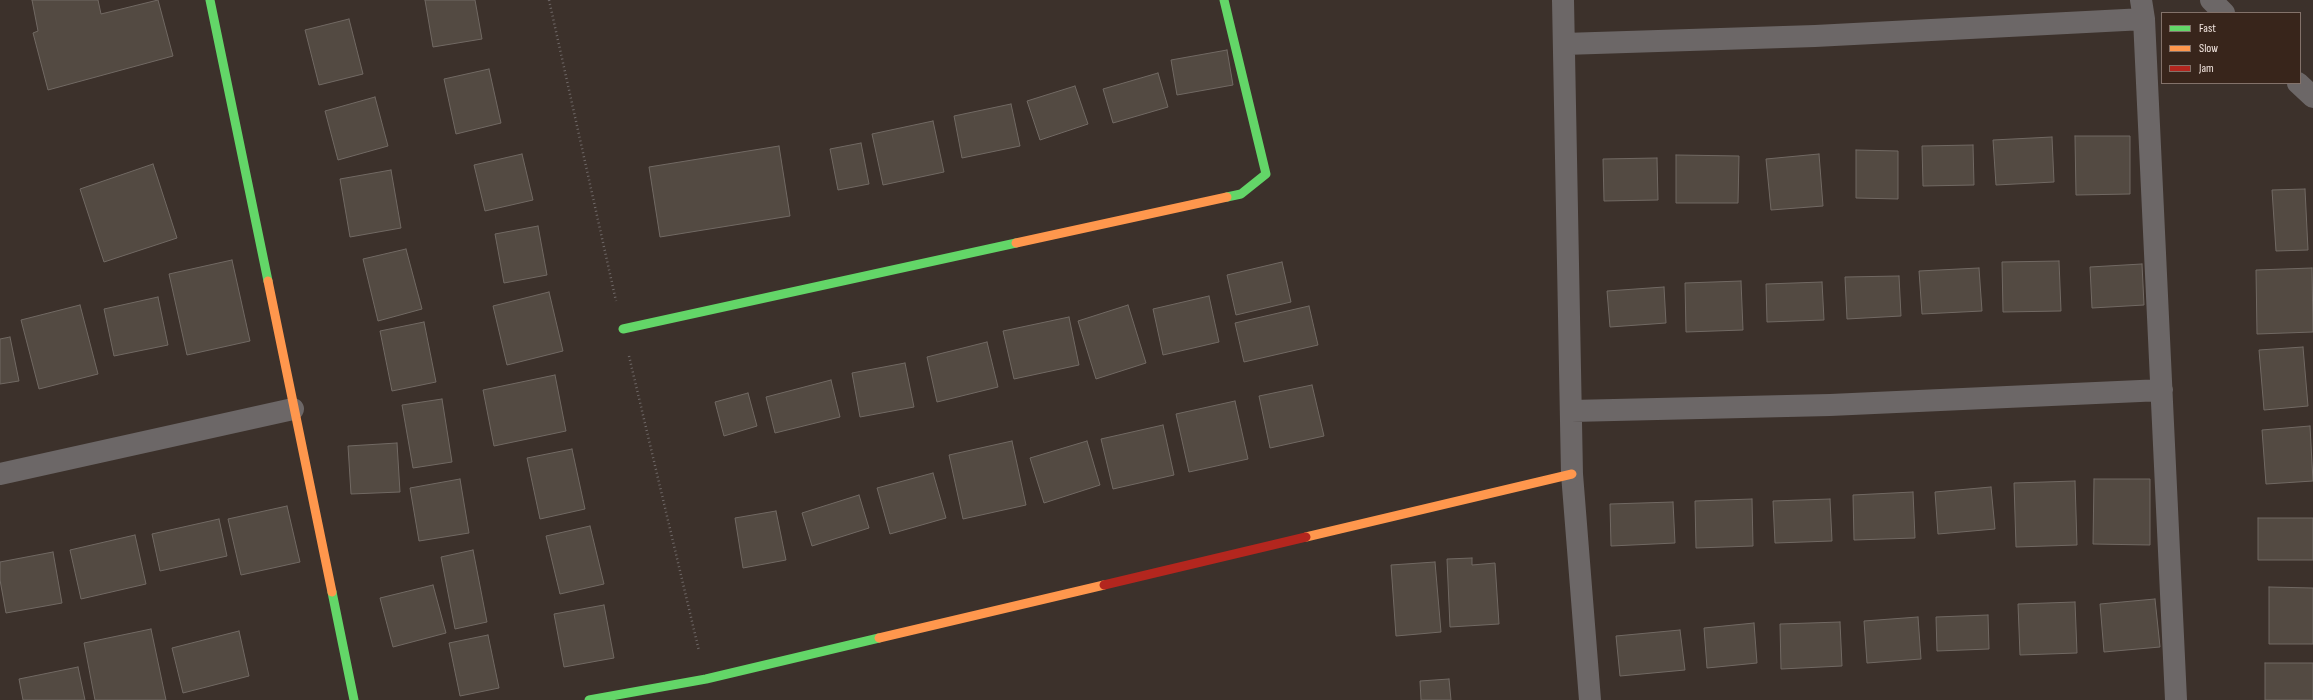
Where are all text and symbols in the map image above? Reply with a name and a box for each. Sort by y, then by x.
legend [2161,12,2301,84]
text: Fast [2199,21,2216,36]
text: Slow [2199,41,2218,56]
text: Jam [2199,61,2214,76]

